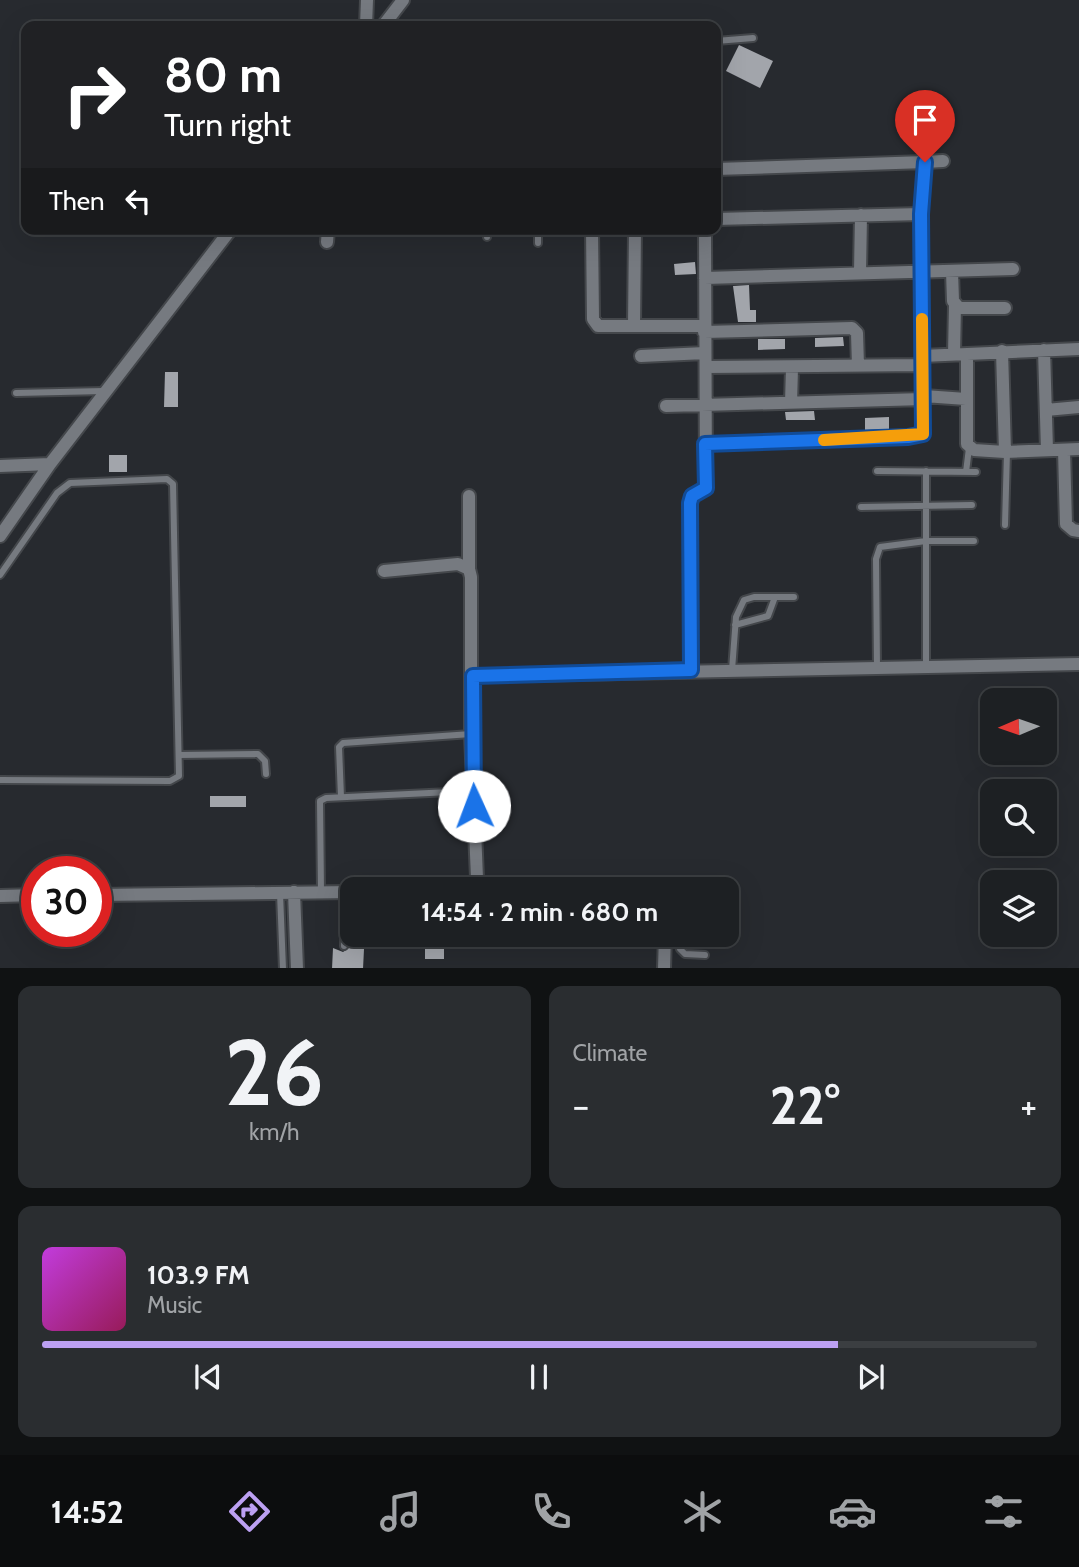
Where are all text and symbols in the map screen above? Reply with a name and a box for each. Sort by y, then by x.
text: 80 m [164,45,282,104]
icon: right [49,49,140,140]
pin [895,90,955,162]
icon: arrive [906,101,944,139]
text: Turn right [164,105,291,144]
icon: left [119,182,157,220]
text: Then [49,185,105,217]
north arrow [980,688,1057,765]
map controls [980,688,1057,947]
position arrow [437,769,511,843]
button: search [980,779,1057,856]
speed limit sign: 30 [21,856,112,947]
button: layers [980,870,1057,947]
text: 14:54 · 2 min · 680 m [421,896,658,928]
text: 26 [225,1017,324,1128]
text: Climate [573,1039,647,1067]
text: 22° [770,1074,840,1137]
text: − [573,1082,589,1129]
text: + [1020,1082,1037,1129]
text: km/h [249,1118,299,1146]
text: 103.9 FM [147,1259,250,1291]
text: Music [147,1291,202,1319]
icon: previous [189,1358,227,1396]
icon: pause [520,1358,558,1396]
icon: next [852,1358,890,1396]
icon: directions [225,1487,274,1536]
icon: music [376,1487,425,1536]
icon: phone [527,1487,576,1536]
icon: climate [678,1487,727,1536]
icon: car [828,1487,877,1536]
icon: filters [979,1487,1028,1536]
text: 14:52 [51,1492,124,1531]

